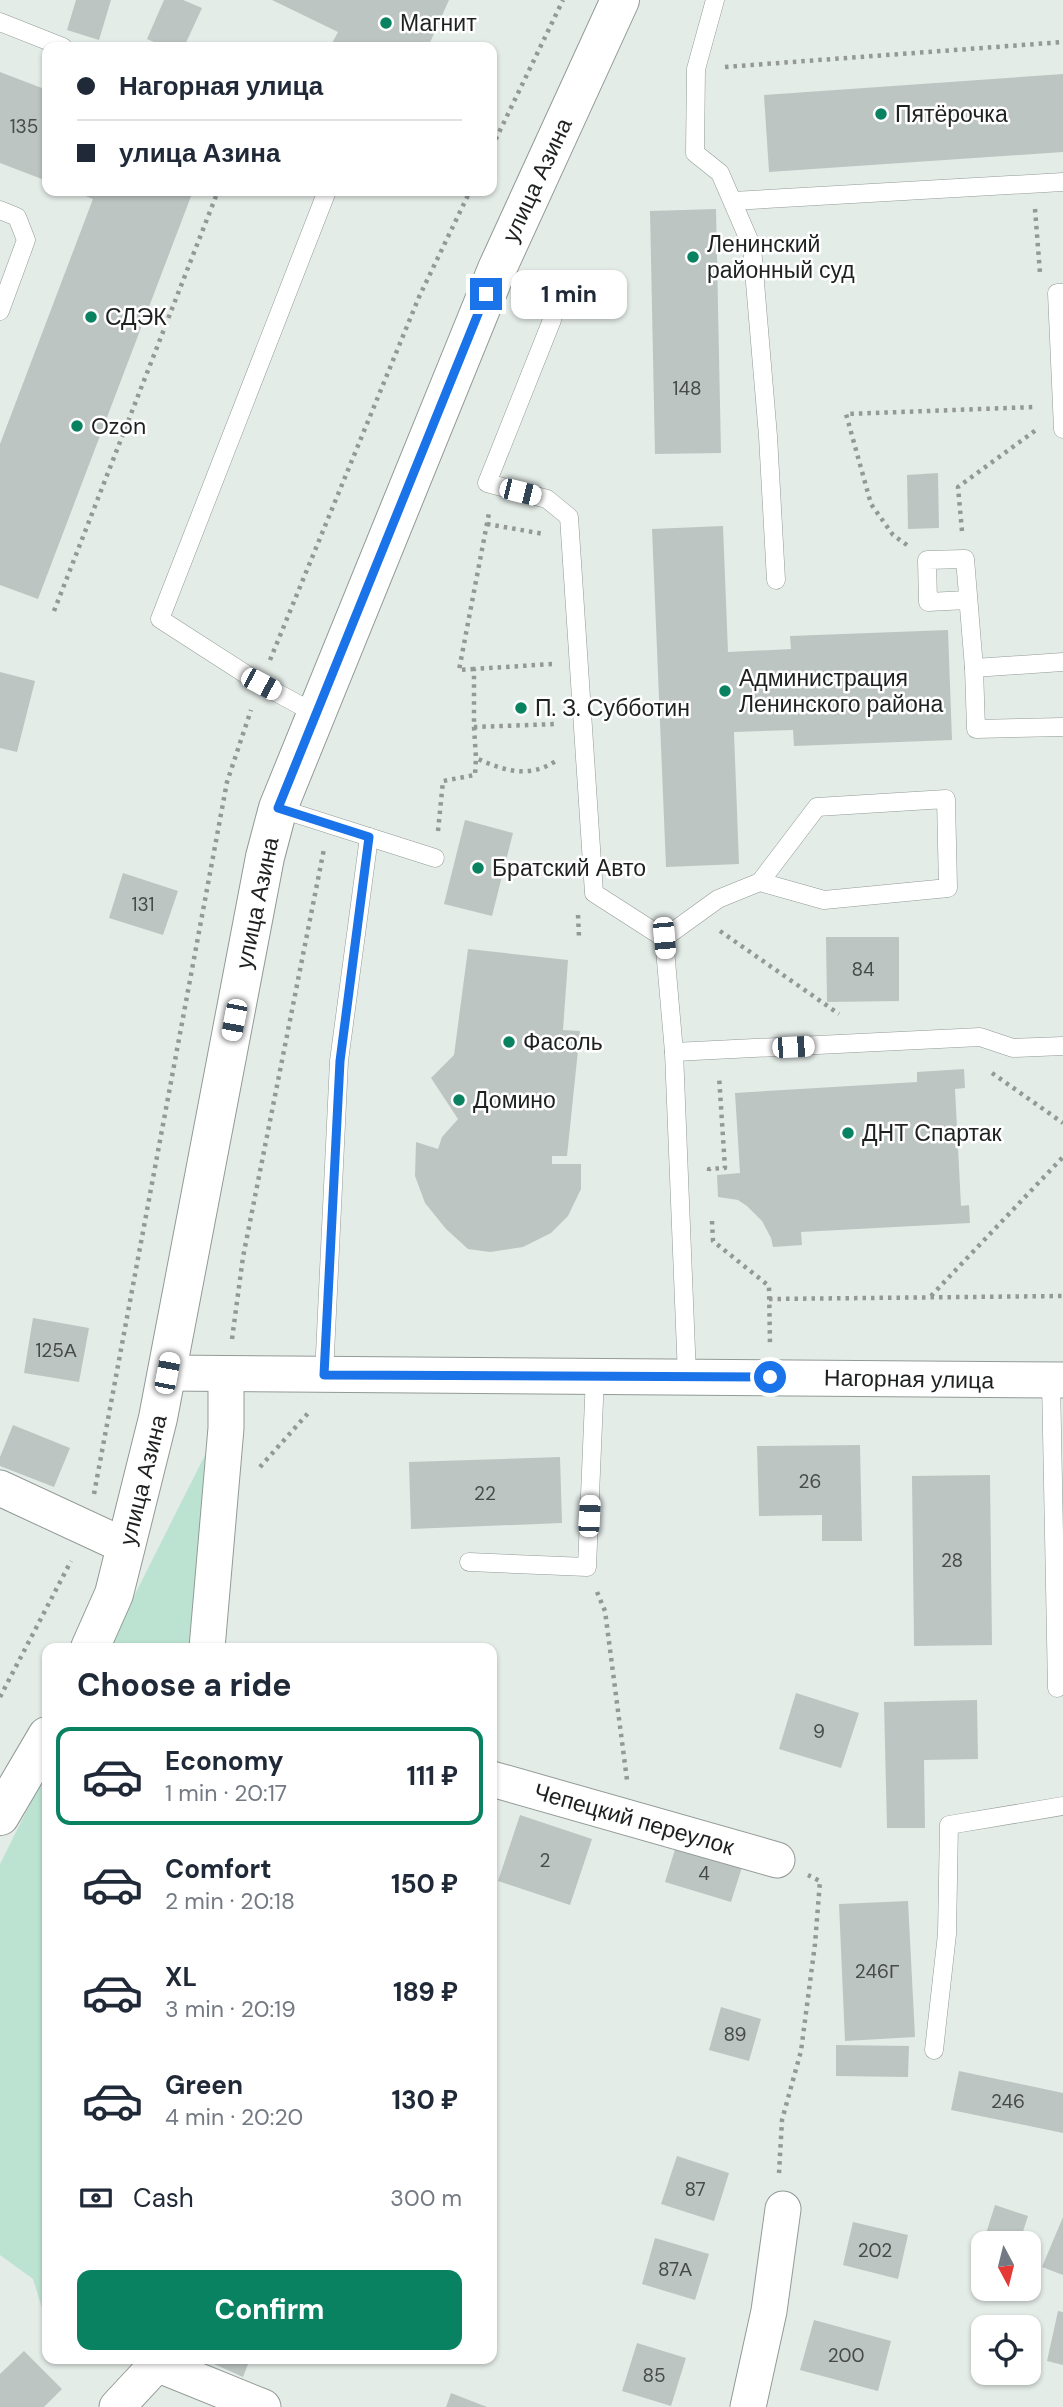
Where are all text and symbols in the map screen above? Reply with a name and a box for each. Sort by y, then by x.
place label: Магнит [400,8,477,38]
marker: Магнит [378,15,394,31]
text: Нагорная улица [119,69,323,103]
place label: Пятёрочка [895,99,1008,129]
marker: Пятёрочка [873,106,889,122]
street label: улица Азина [495,113,579,247]
house number: 135 [10,114,38,139]
text: улица Азина [119,136,280,170]
place label: Ленинский районный суд [707,229,855,285]
marker: Ленинский районный суд [685,249,701,265]
callout: 1 min [510,270,626,318]
route end [470,278,502,310]
text: 1 min [541,279,597,309]
place label: СДЭК [105,302,167,332]
marker: СДЭК [83,309,99,325]
house number: 148 [672,376,702,401]
place label: Ozon [91,411,146,441]
marker: Ozon [69,418,85,434]
car [498,477,543,507]
place label: Администрация Ленинского района [739,663,943,719]
car [238,665,285,703]
marker: Администрация Ленинского района [717,683,733,699]
place label: П. З. Субботин [535,693,690,723]
marker: П. З. Субботин [513,700,529,716]
street label: улица Азина [228,834,286,971]
place label: Братский Авто [492,853,646,883]
marker: Братский Авто [470,860,486,876]
house number: 131 [132,892,154,917]
car [652,916,677,960]
house number: 84 [851,957,875,982]
car [220,997,249,1043]
place label: Фасоль [523,1027,603,1057]
marker: Фасоль [501,1034,517,1050]
car [772,1035,815,1059]
place label: Домино [473,1085,556,1115]
marker: Домино [451,1092,467,1108]
place label: ДНТ Спартак [862,1118,1003,1148]
marker: ДНТ Спартак [840,1125,856,1141]
house number: 125А [35,1338,77,1363]
car [153,1350,182,1396]
route start [754,1361,786,1393]
street label: Нагорная улица [824,1363,995,1395]
street label: улица Азина [112,1411,174,1548]
house number: 26 [799,1469,821,1494]
house number: 22 [474,1481,496,1506]
car [578,1494,601,1538]
house number: 28 [941,1548,963,1573]
text: Choose a ride [77,1664,292,1706]
house number: 9 [813,1719,825,1744]
text: Economy [165,1744,283,1778]
icon: car [81,1745,144,1808]
text: 111 ₽ [406,1759,458,1793]
street label: Чепецкий переулок [531,1776,738,1862]
text: 1 min · 20:17 [165,1778,287,1808]
house number: 2 [540,1848,551,1873]
text: Comfort [165,1852,271,1886]
icon: car [81,1853,144,1916]
house number: 4 [698,1861,710,1886]
text: 150 ₽ [391,1867,458,1901]
text: 2 min · 20:18 [165,1886,295,1916]
house number: 246Г [855,1959,899,1984]
text: XL [165,1960,197,1994]
icon: car [81,1961,144,2024]
text: 189 ₽ [393,1975,458,2009]
text: 3 min · 20:19 [165,1994,296,2024]
house number: 89 [724,2022,746,2047]
text: Green [165,2068,243,2102]
icon: car [81,2069,144,2132]
text: 130 ₽ [391,2083,458,2117]
house number: 246 [991,2089,1025,2114]
text: 4 min · 20:20 [165,2102,303,2132]
house number: 87 [684,2177,706,2202]
icon: cash [77,2179,115,2217]
text: Cash [133,2181,194,2215]
text: 300 m [390,2183,462,2213]
north arrow [971,2231,1041,2301]
map controls [971,2231,1041,2385]
house number: 202 [858,2238,892,2263]
house number: 87А [658,2257,692,2282]
button: Confirm [77,2270,462,2350]
button: locate [971,2315,1041,2385]
house number: 200 [828,2343,864,2368]
house number: 85 [642,2363,666,2388]

